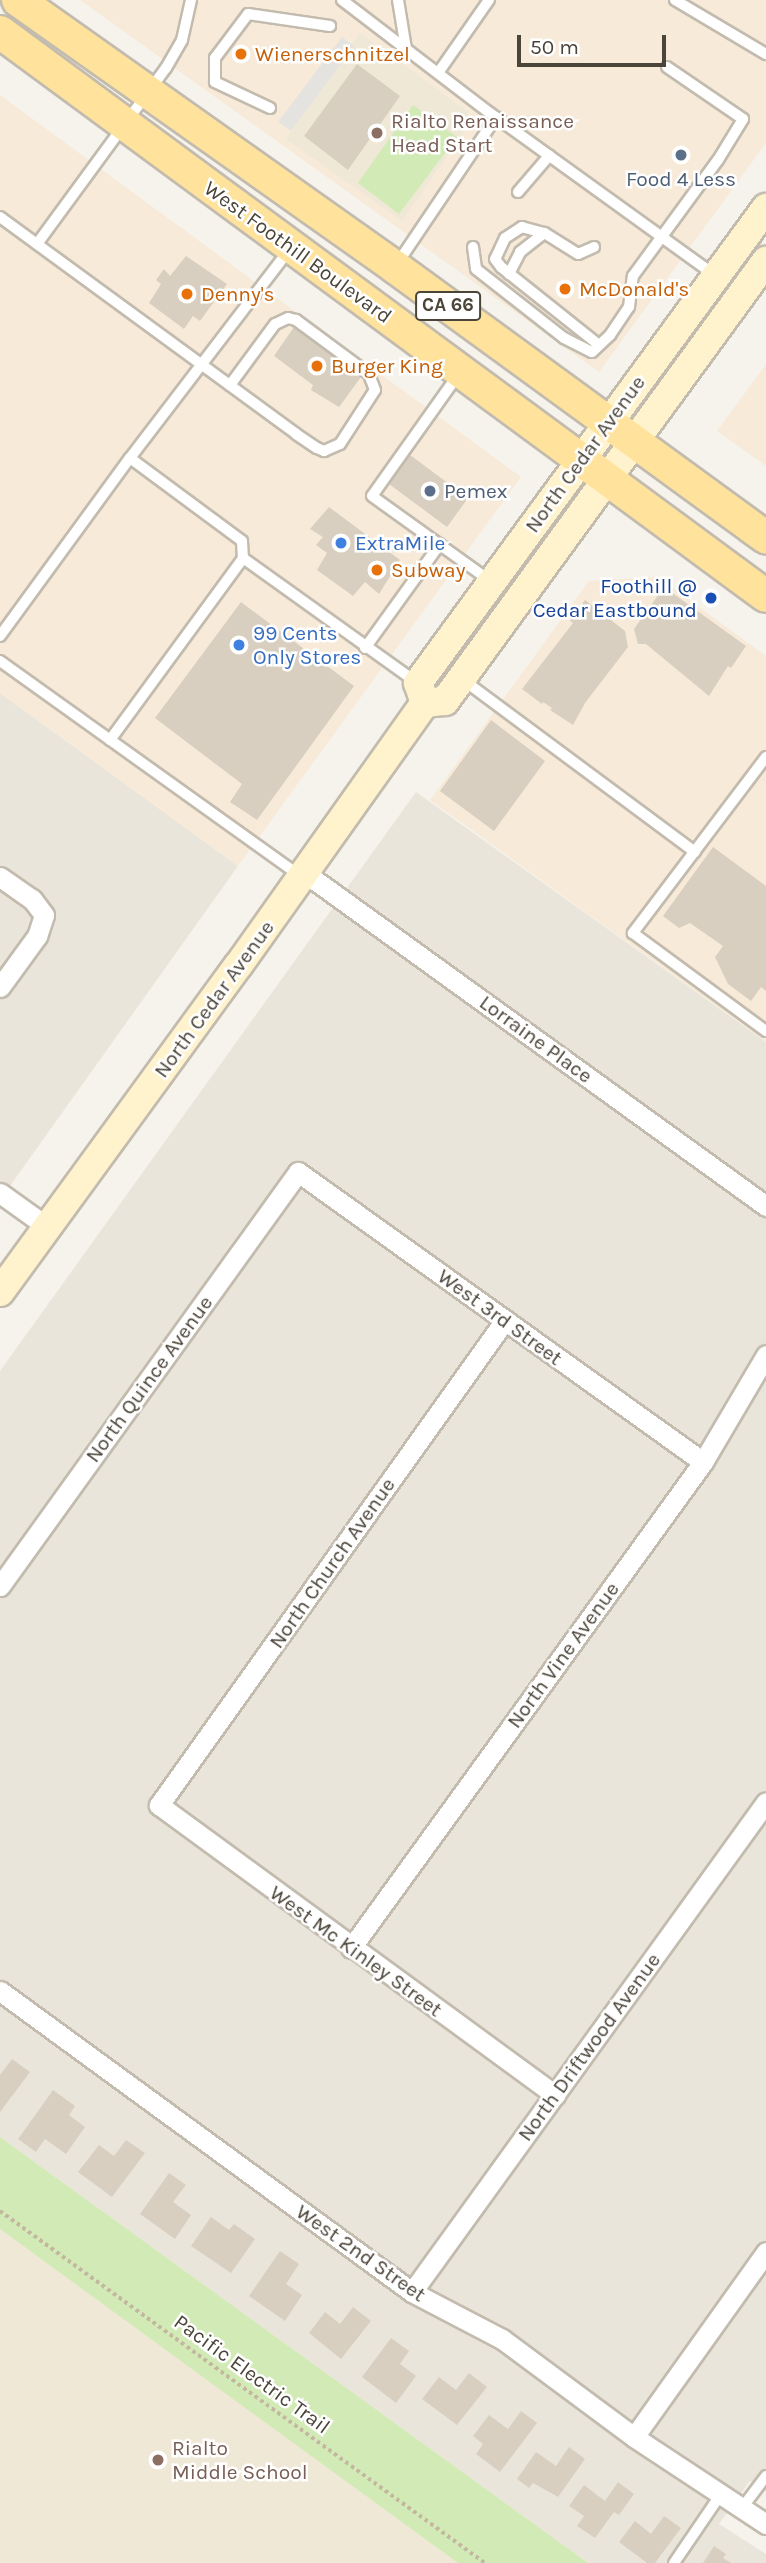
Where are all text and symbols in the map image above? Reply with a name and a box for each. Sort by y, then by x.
scale bar [521,21,670,65]
text: 50 m [530,35,579,59]
place label: Wienerschnitzel [255,41,410,67]
marker: Wienerschnitzel [233,46,249,62]
place label: Rialto Renaissance Head Start [391,108,574,158]
marker: Rialto Renaissance Head Start [369,125,385,141]
marker: Food 4 Less [673,147,689,163]
place label: Food 4 Less [626,166,736,192]
street label: West Foothill Boulevard [199,175,397,329]
place label: McDonald's [579,276,689,302]
place label: Denny's [201,281,275,307]
marker: McDonald's [557,281,573,297]
marker: Denny's [179,286,195,302]
road number: CA 66 [415,290,481,322]
place label: Burger King [331,353,443,379]
marker: Burger King [309,358,325,374]
street label: North Cedar Avenue [519,370,651,538]
place label: Pemex [444,478,508,504]
marker: Pemex [422,483,438,499]
place label: ExtraMile [355,530,445,556]
marker: ExtraMile [333,535,349,551]
place label: Subway [391,557,465,583]
marker: Subway [369,562,385,578]
place label: Foothill @ Cedar Eastbound [533,573,697,623]
marker: Foothill @ Cedar Eastbound [703,590,719,606]
place label: 99 Cents Only Stores [253,620,361,670]
marker: 99 Cents Only Stores [231,637,247,653]
street label: North Cedar Avenue [148,915,280,1083]
street label: Lorraine Place [475,990,597,1088]
street label: West 3rd Street [433,1263,567,1371]
street label: North Quince Avenue [80,1291,218,1467]
street label: North Church Avenue [264,1473,400,1653]
street label: North Vine Avenue [501,1577,625,1733]
street label: West Mc Kinley Street [265,1880,447,2022]
street label: North Driftwood Avenue [512,1948,666,2146]
street label: West 2nd Street [291,2199,431,2307]
street label: Pacific Electric Trail [169,2309,335,2439]
place label: Rialto Middle School [172,2435,308,2485]
marker: Rialto Middle School [150,2452,166,2468]

